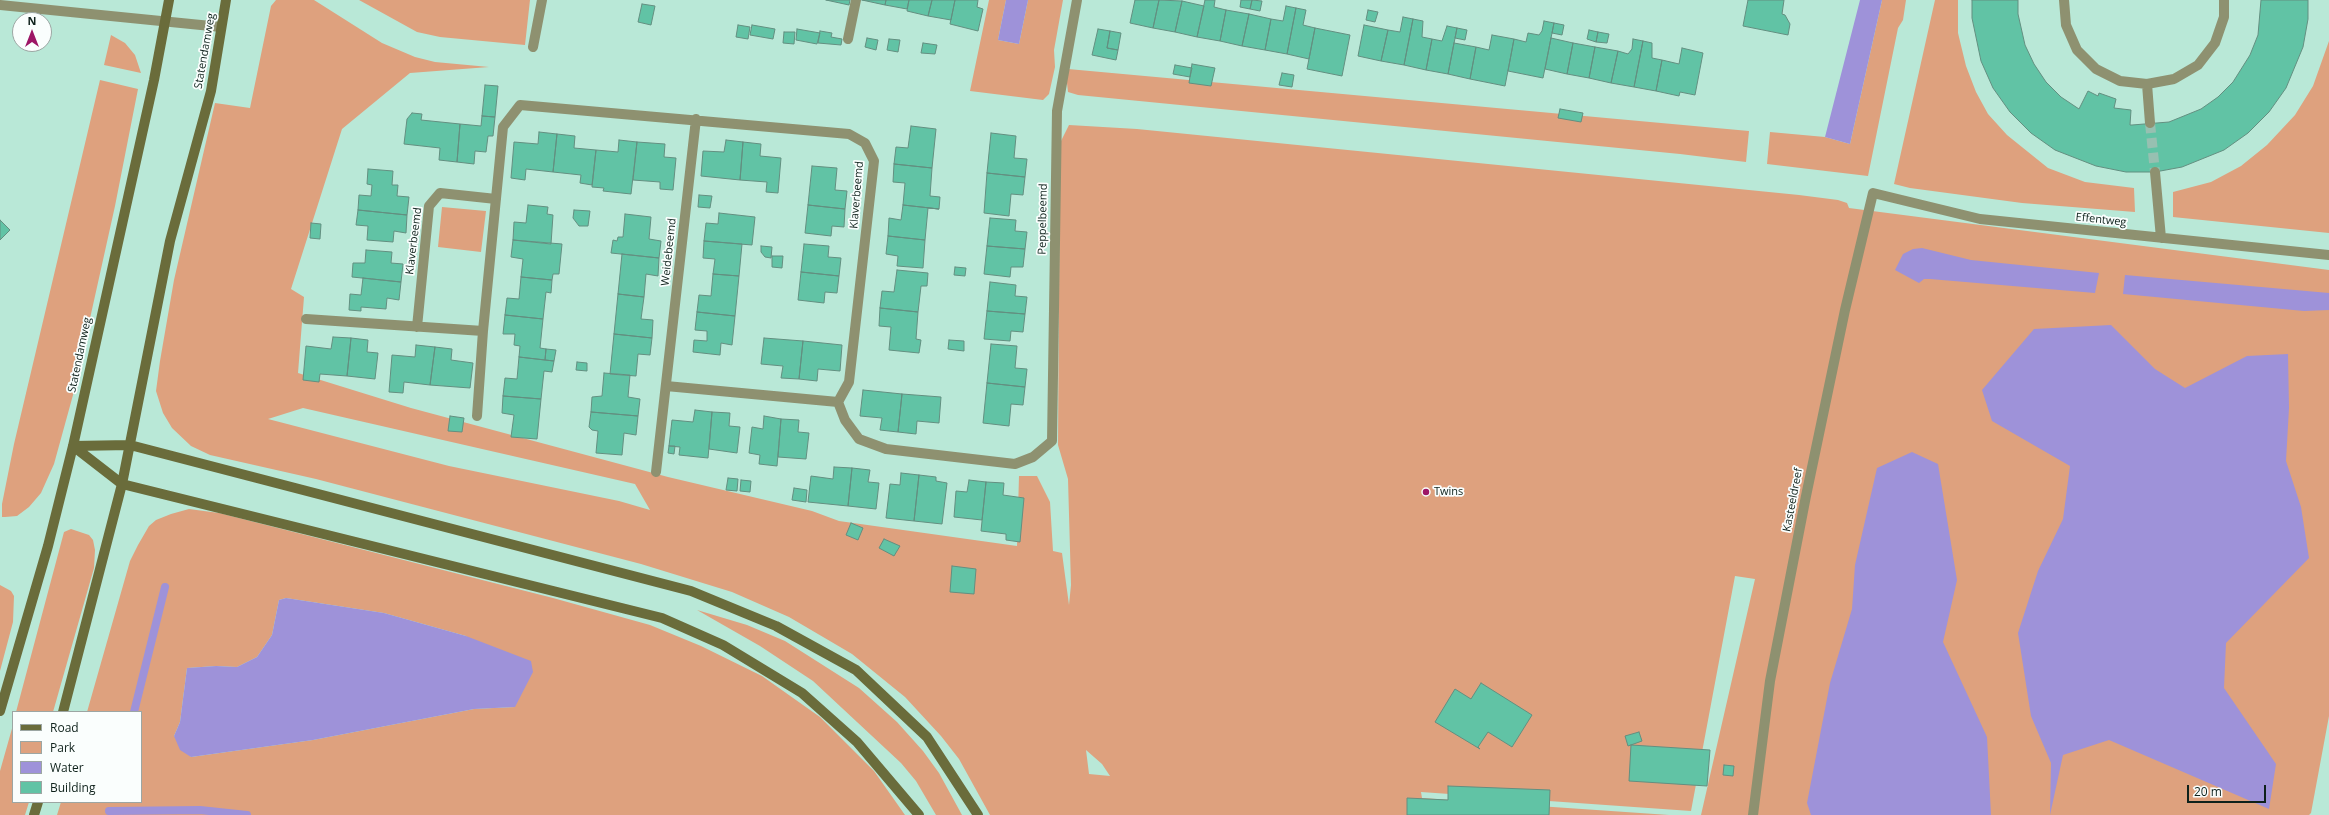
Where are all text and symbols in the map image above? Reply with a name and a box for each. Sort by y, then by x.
north arrow [12,12,52,52]
street label: Statendamweg [192,12,218,90]
text: N [28,13,36,28]
street label: Klaverbeemd [847,161,867,229]
street label: Peppelbeemd [1036,183,1050,255]
street label: Klaverbeemd [403,207,425,275]
street label: Effentweg [2075,211,2127,229]
street label: Weidebeemd [659,217,679,287]
street label: Statendamweg [66,316,94,394]
street label: Kasteeldreef [1780,467,1806,533]
place label: Twins [1434,485,1463,499]
marker: Twins [1421,487,1431,497]
legend [12,711,142,803]
text: Road [50,719,79,736]
text: Park [50,739,75,756]
text: Water [50,759,84,776]
scale bar [2189,777,2268,803]
text: Building [50,779,95,796]
text: 20 m [2194,783,2222,800]

